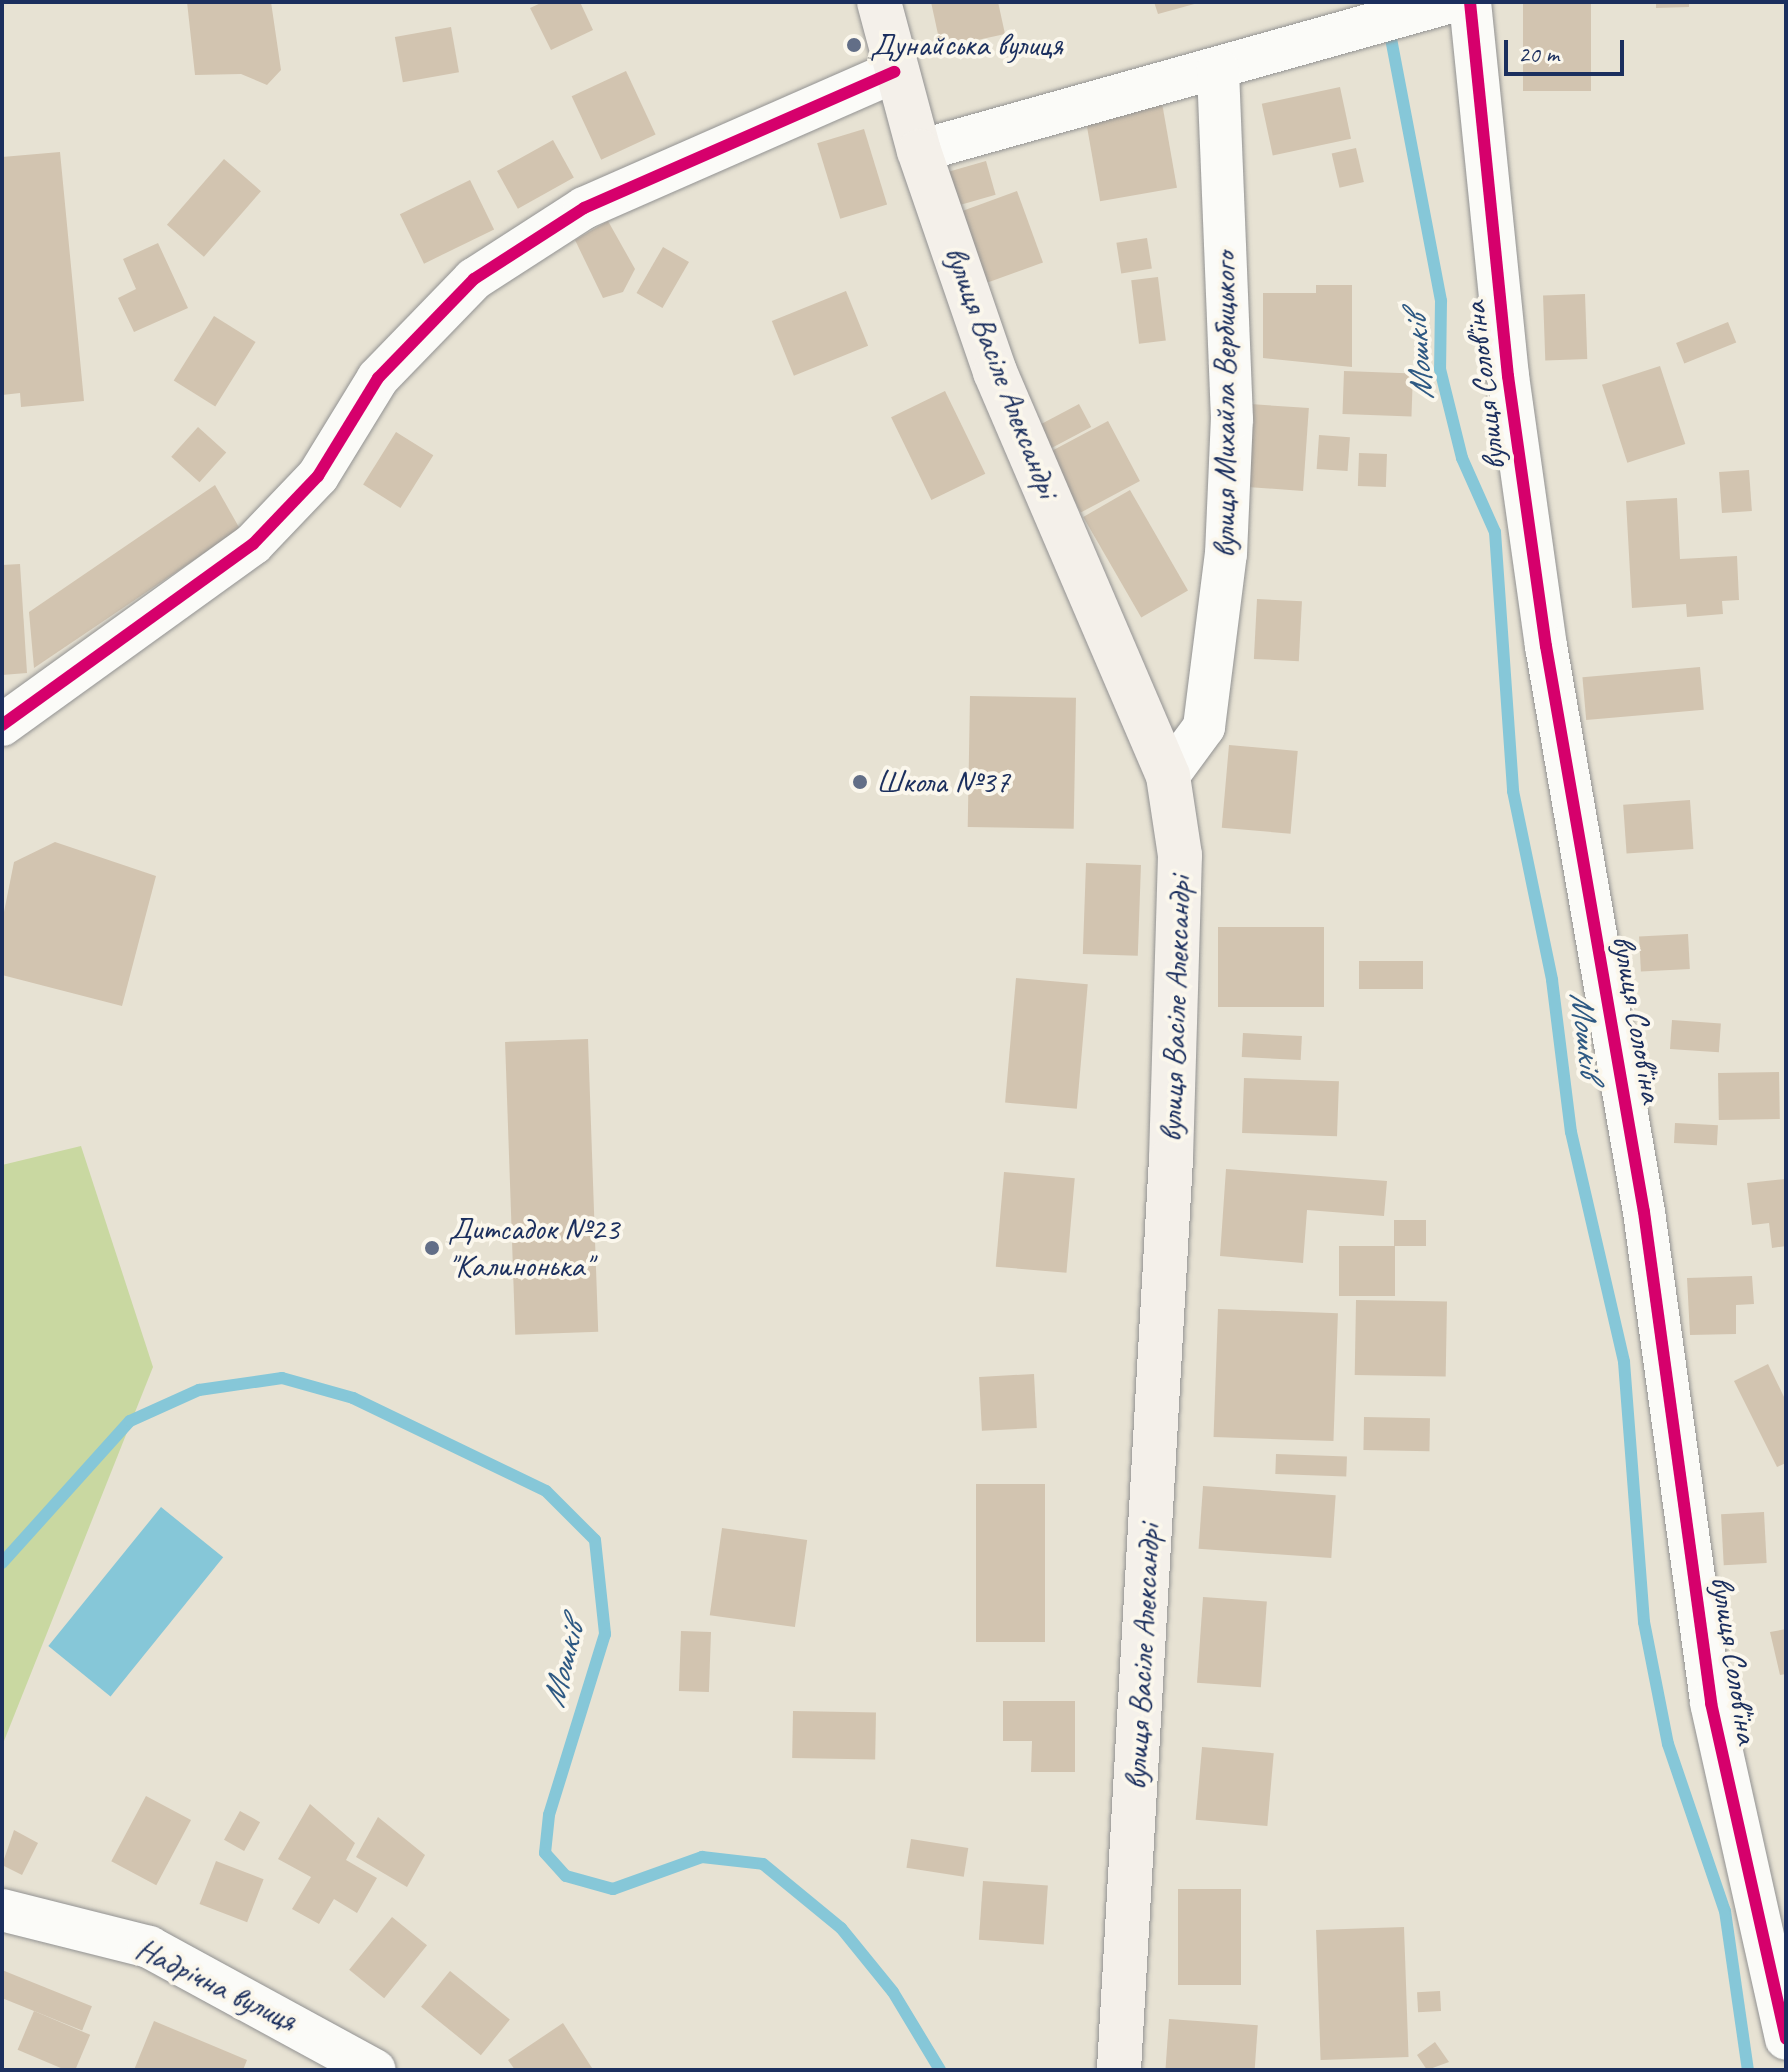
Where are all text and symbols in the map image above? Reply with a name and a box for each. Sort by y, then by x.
scale bar [1508,24,1628,74]
place label: Дунайська вулиця [870,26,1065,64]
marker: Дунайська вулиця [845,36,863,54]
text: 20 m [1518,39,1559,69]
street label: вулиця Васіле Александрі [935,240,1067,504]
street label: вулиця Михайла Вербицького [1206,250,1244,560]
street label: вулиця Солов'їна [1456,300,1514,472]
water label: Мошків [1394,314,1442,402]
place label: Школа №37 [876,763,1010,801]
marker: Школа №37 [851,773,869,791]
street label: вулиця Васіле Александрі [1152,874,1200,1144]
street label: вулиця Солов'їна [1603,932,1671,1106]
water label: Мошків [1562,989,1612,1079]
place label: Дитсадок №23 "Калинонька" [448,1211,619,1286]
marker: Дитсадок №23 "Калинонька" [423,1239,441,1257]
street label: вулиця Васіле Александрі [1117,1522,1169,1792]
street label: вулиця Солов'їна [1702,1573,1766,1747]
water label: Мошків [532,1619,592,1711]
street label: Надрічна вулиця [129,1930,303,2040]

